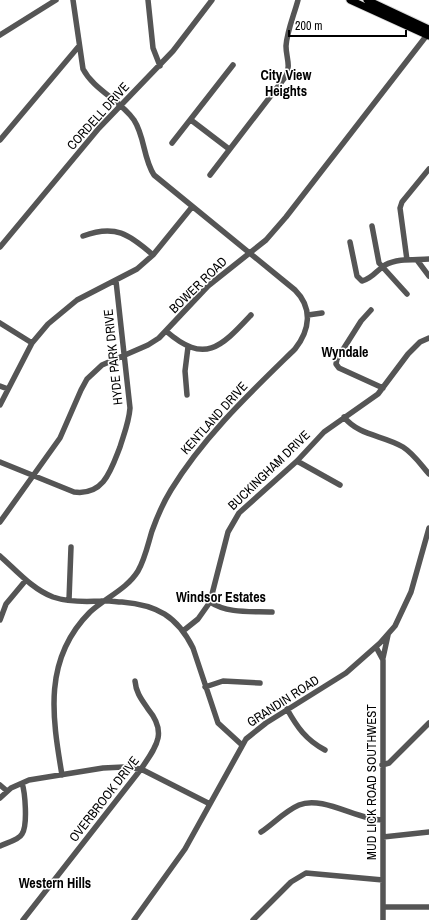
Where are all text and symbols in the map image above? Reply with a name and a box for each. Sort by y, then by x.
scale bar [289,12,406,38]
text: 200 m [295,18,322,34]
district label: City View Heights [261,66,311,100]
street label: CORDELL DRIVE [63,79,133,153]
street label: BOWER ROAD [165,253,231,317]
street label: HYDE PARK DRIVE [100,308,126,406]
district label: Wyndale [321,343,369,361]
street label: KENTLAND DRIVE [177,378,251,458]
street label: BUCKINGHAM DRIVE [224,426,314,514]
district label: Windsor Estates [176,588,266,606]
street label: GRANDIN ROAD [244,671,323,731]
street label: MUD LICK ROAD SOUTHWEST [363,704,380,860]
street label: OVERBROOK DRIVE [65,753,143,845]
district label: Western Hills [19,874,91,892]

